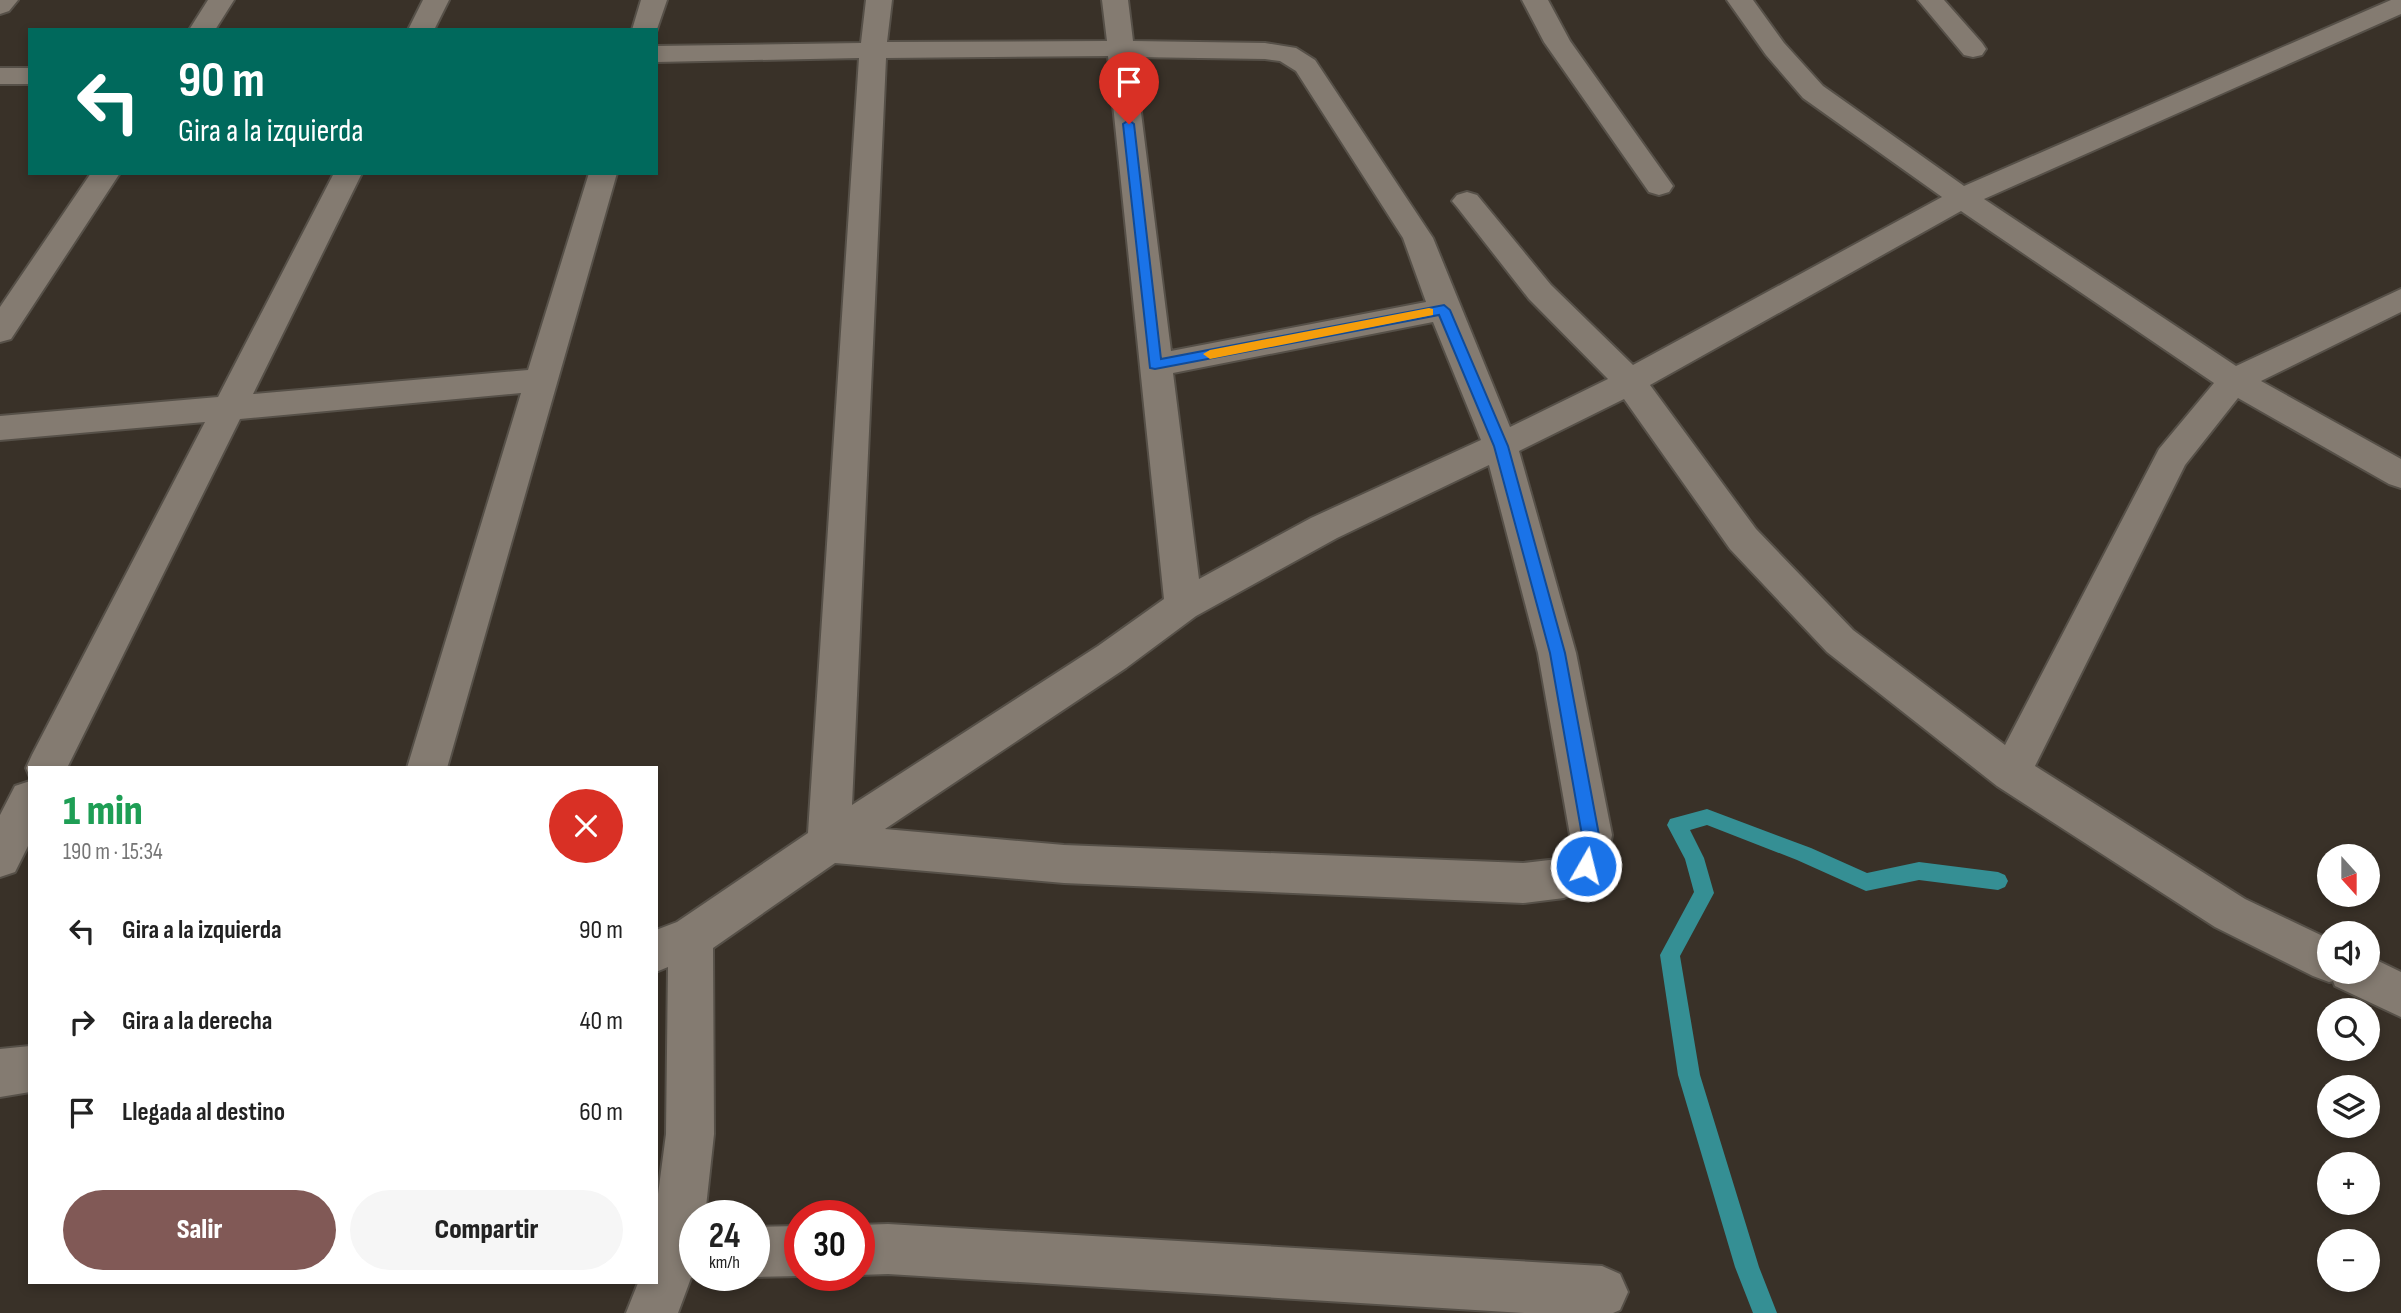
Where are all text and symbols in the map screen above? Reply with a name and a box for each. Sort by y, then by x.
text: 90 m [178,52,265,111]
pin [1099,52,1159,124]
icon: left [63,56,154,147]
icon: arrive [1110,63,1148,101]
text: Gira a la izquierda [178,112,364,151]
text: 1 min [63,786,143,837]
button: close [549,789,623,863]
position arrow [1549,829,1623,903]
text: 190 m · 15:34 [63,838,163,866]
north arrow [2317,844,2380,906]
map controls [2317,844,2380,1292]
icon: left [63,912,101,950]
text: Gira a la izquierda [122,915,282,946]
text: 90 m [579,915,623,946]
button: sound [2317,921,2380,984]
button: search [2317,998,2380,1061]
icon: right [63,1003,101,1041]
text: Gira a la derecha [122,1006,272,1037]
text: 40 m [580,1006,623,1037]
button: layers [2317,1075,2380,1138]
icon: arrive [63,1094,101,1132]
text: Llegada al destino [122,1097,285,1128]
text: 60 m [579,1097,623,1128]
button: + [2317,1152,2380,1215]
button: Salir [63,1190,336,1270]
button: Compartir [350,1190,623,1270]
speed limit sign: 30 [784,1200,875,1291]
text: 24 [709,1215,740,1258]
button: − [2317,1229,2380,1292]
text: km/h [709,1252,740,1273]

